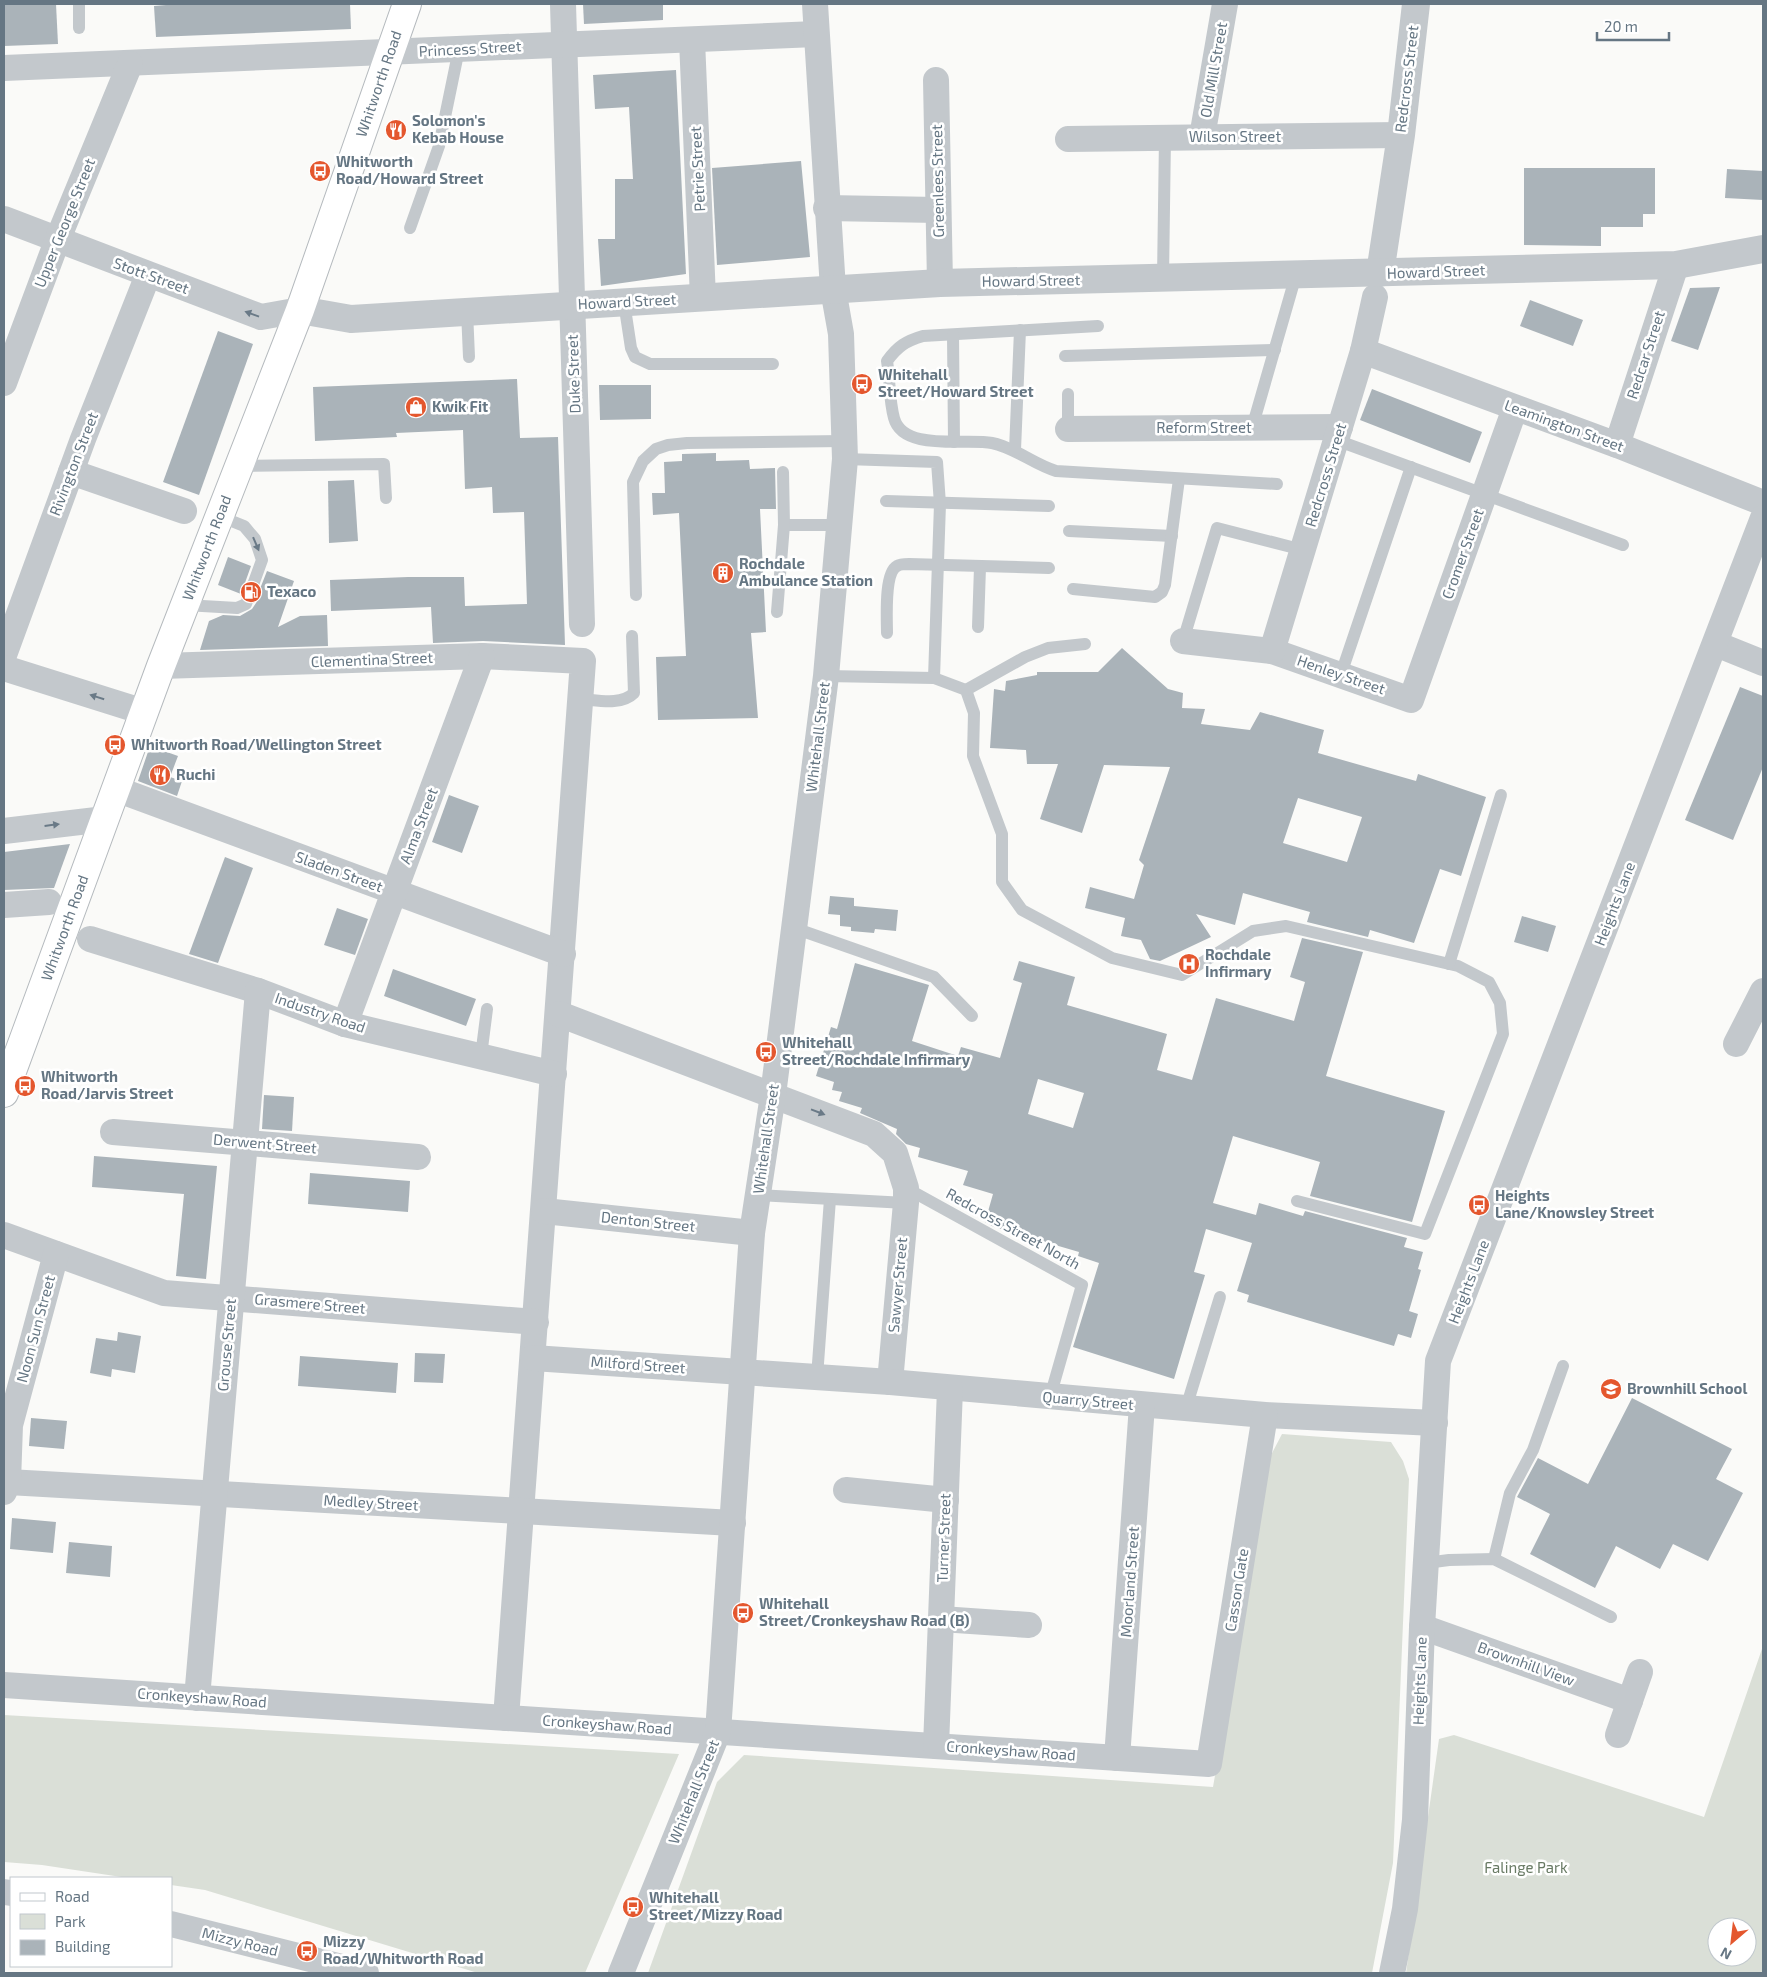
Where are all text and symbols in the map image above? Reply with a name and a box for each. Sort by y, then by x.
scale bar [1597,10,1670,42]
text: 20 m [1604,17,1638,35]
street label: Old Mill Street [1196,20,1230,119]
street label: Redcross Street [1391,24,1422,133]
street label: Whitworth Road [351,28,405,139]
street label: Princess Street [418,36,522,60]
place label: Solomon's Kebab House [412,111,504,146]
restaurant icon: Solomon's Kebab House [384,118,408,142]
street label: Greenlees Street [927,124,947,238]
street label: Petrie Street [686,126,708,212]
street label: Wilson Street [1189,127,1281,145]
place label: Whitworth Road/Howard Street [336,152,483,187]
street label: Upper George Street [30,155,98,290]
bus stop icon: Whitworth Road/Howard Street [308,159,332,183]
street label: Stott Street [111,253,192,297]
street label: Howard Street [1386,260,1486,282]
street label: Howard Street [982,270,1081,290]
street label: Howard Street [577,289,677,313]
street label: Redcar Street [1622,308,1668,401]
one-way arrow [245,310,260,317]
street label: Duke Street [563,334,583,414]
place label: Whitehall Street/Howard Street [878,365,1034,400]
bus stop icon: Whitehall Street/Howard Street [850,372,874,396]
shop icon: Kwik Fit [404,395,428,419]
street label: Leamington Street [1502,395,1627,455]
place label: Kwik Fit [432,397,488,415]
street label: Rivington Street [45,409,101,518]
street label: Reform Street [1156,418,1252,436]
street label: Redcross Street [1301,420,1349,529]
street label: Whitworth Road [178,492,234,603]
street label: Cromer Street [1437,506,1487,601]
one-way arrow [252,537,260,551]
place label: Rochdale Ambulance Station [739,554,873,589]
building icon: Rochdale Ambulance Station [711,561,735,585]
fuel station icon: Texaco [239,580,263,604]
place label: Texaco [267,582,317,600]
street label: Clementina Street [310,648,434,670]
street label: Henley Street [1295,651,1388,698]
street label: Whitehall Street [801,680,833,793]
one-way arrow [90,693,105,701]
bus stop icon: Whitworth Road/Wellington Street [103,733,127,757]
place label: Whitworth Road/Wellington Street [131,735,382,753]
restaurant icon: Ruchi [148,763,172,787]
place label: Ruchi [176,765,215,783]
street label: Alma Street [395,785,441,866]
one-way arrow [44,821,60,829]
street label: Sladen Street [293,847,386,895]
street label: Heights Lane [1590,859,1638,948]
street label: Whitworth Road [37,872,92,983]
place label: Rochdale Infirmary [1205,945,1272,981]
hospital icon: Rochdale Infirmary [1177,952,1201,976]
street label: Industry Road [273,988,368,1036]
place label: Whitehall Street/Rochdale Infirmary [782,1033,971,1069]
bus stop icon: Whitehall Street/Rochdale Infirmary [754,1040,778,1064]
place label: Whitworth Road/Jarvis Street [41,1067,173,1102]
bus stop icon: Whitworth Road/Jarvis Street [13,1074,37,1098]
street label: Whitehall Street [748,1082,782,1195]
one-way arrow [811,1109,825,1117]
street label: Derwent Street [213,1130,318,1157]
street label: Redcross Street North [943,1184,1084,1273]
place label: Heights Lane/Knowsley Street [1495,1186,1654,1222]
bus stop icon: Heights Lane/Knowsley Street [1467,1193,1491,1217]
street label: Denton Street [600,1207,696,1235]
street label: Sawyer Street [884,1236,910,1333]
street label: Heights Lane [1444,1237,1492,1326]
street label: Noon Sun Street [12,1273,58,1384]
street label: Grasmere Street [254,1289,367,1317]
street label: Grouse Street [213,1298,239,1392]
street label: Milford Street [590,1352,686,1376]
school or university icon: Brownhill School [1599,1377,1623,1401]
place label: Brownhill School [1627,1379,1747,1397]
street label: Quarry Street [1042,1387,1135,1414]
street label: Medley Street [323,1491,419,1513]
street label: Turner Street [932,1493,954,1583]
street label: Moorland Street [1116,1526,1142,1638]
street label: Casson Gate [1221,1547,1251,1633]
place label: Whitehall Street/Cronkeyshaw Road (B) [759,1594,970,1630]
bus stop icon: Whitehall Street/Cronkeyshaw Road (B) [731,1601,755,1625]
street label: Heights Lane [1408,1637,1430,1725]
street label: Brownhill View [1475,1637,1577,1689]
street label: Cronkeyshaw Road [137,1684,267,1710]
street label: Cronkeyshaw Road [542,1711,672,1737]
street label: Whitehall Street [664,1737,722,1846]
street label: Cronkeyshaw Road [946,1737,1076,1763]
park label: Falinge Park [1484,1858,1568,1876]
legend [10,1877,172,1967]
text: Road [55,1887,90,1905]
place label: Whitehall Street/Mizzy Road [649,1888,783,1924]
bus stop icon: Whitehall Street/Mizzy Road [621,1895,645,1919]
text: Park [55,1912,86,1930]
north arrow [1707,1917,1757,1967]
street label: Mizzy Road [200,1923,280,1959]
place label: Mizzy Road/Whitworth Road [323,1932,484,1967]
text: Building [55,1937,111,1955]
bus stop icon: Mizzy Road/Whitworth Road [295,1939,319,1963]
text: N [1717,1944,1734,1964]

